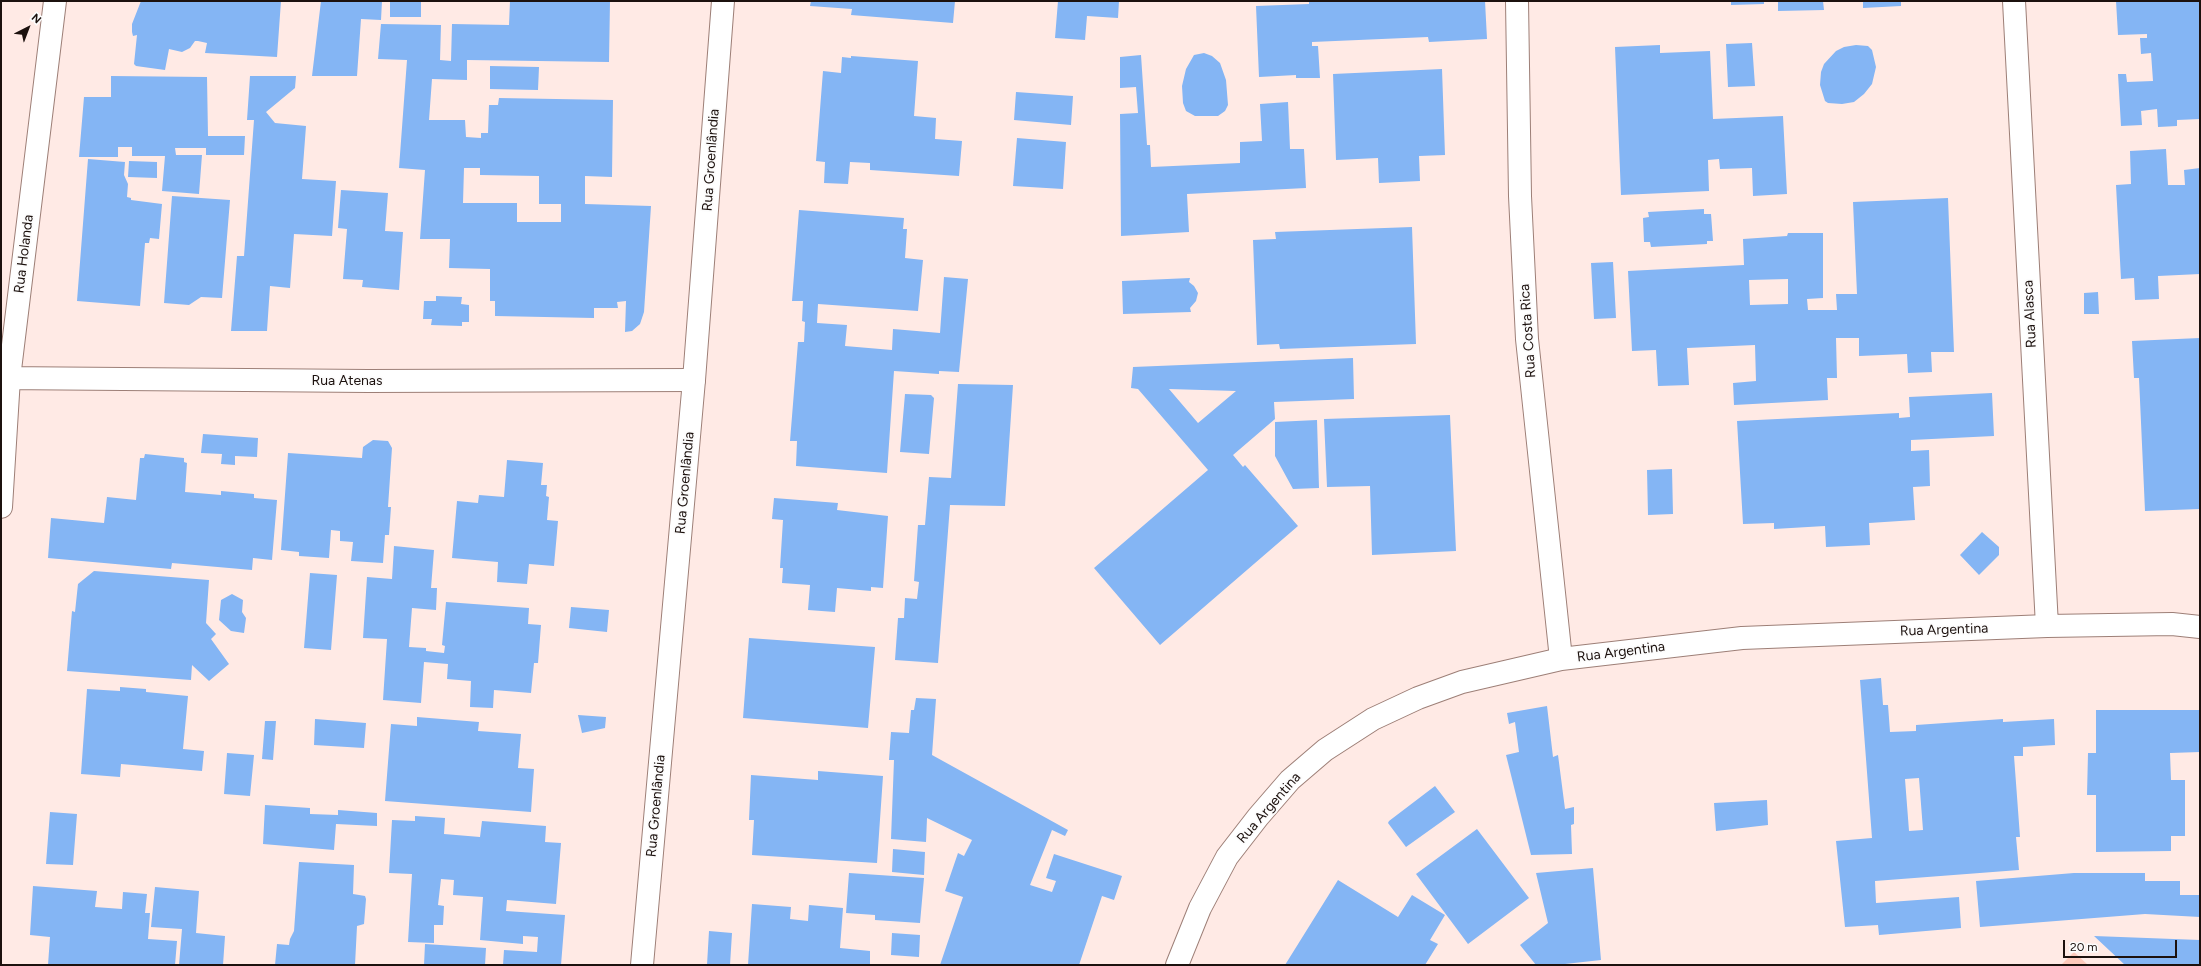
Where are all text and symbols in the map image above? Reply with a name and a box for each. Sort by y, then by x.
north arrow [8,8,48,48]
text: N [29,11,44,26]
street label: Rua Groenlândia [699,108,723,212]
street label: Rua Holanda [11,214,37,294]
street label: Rua Alasca [2020,280,2040,348]
street label: Rua Costa Rica [1516,283,1540,379]
street label: Rua Atenas [311,373,383,389]
street label: Rua Groenlândia [672,431,698,535]
street label: Rua Argentina [1899,620,1989,640]
street label: Rua Argentina [1576,638,1666,666]
street label: Rua Groenlândia [643,754,669,858]
street label: Rua Argentina [1234,769,1304,847]
scale bar [2065,932,2179,958]
text: 20 m [2070,940,2098,954]

